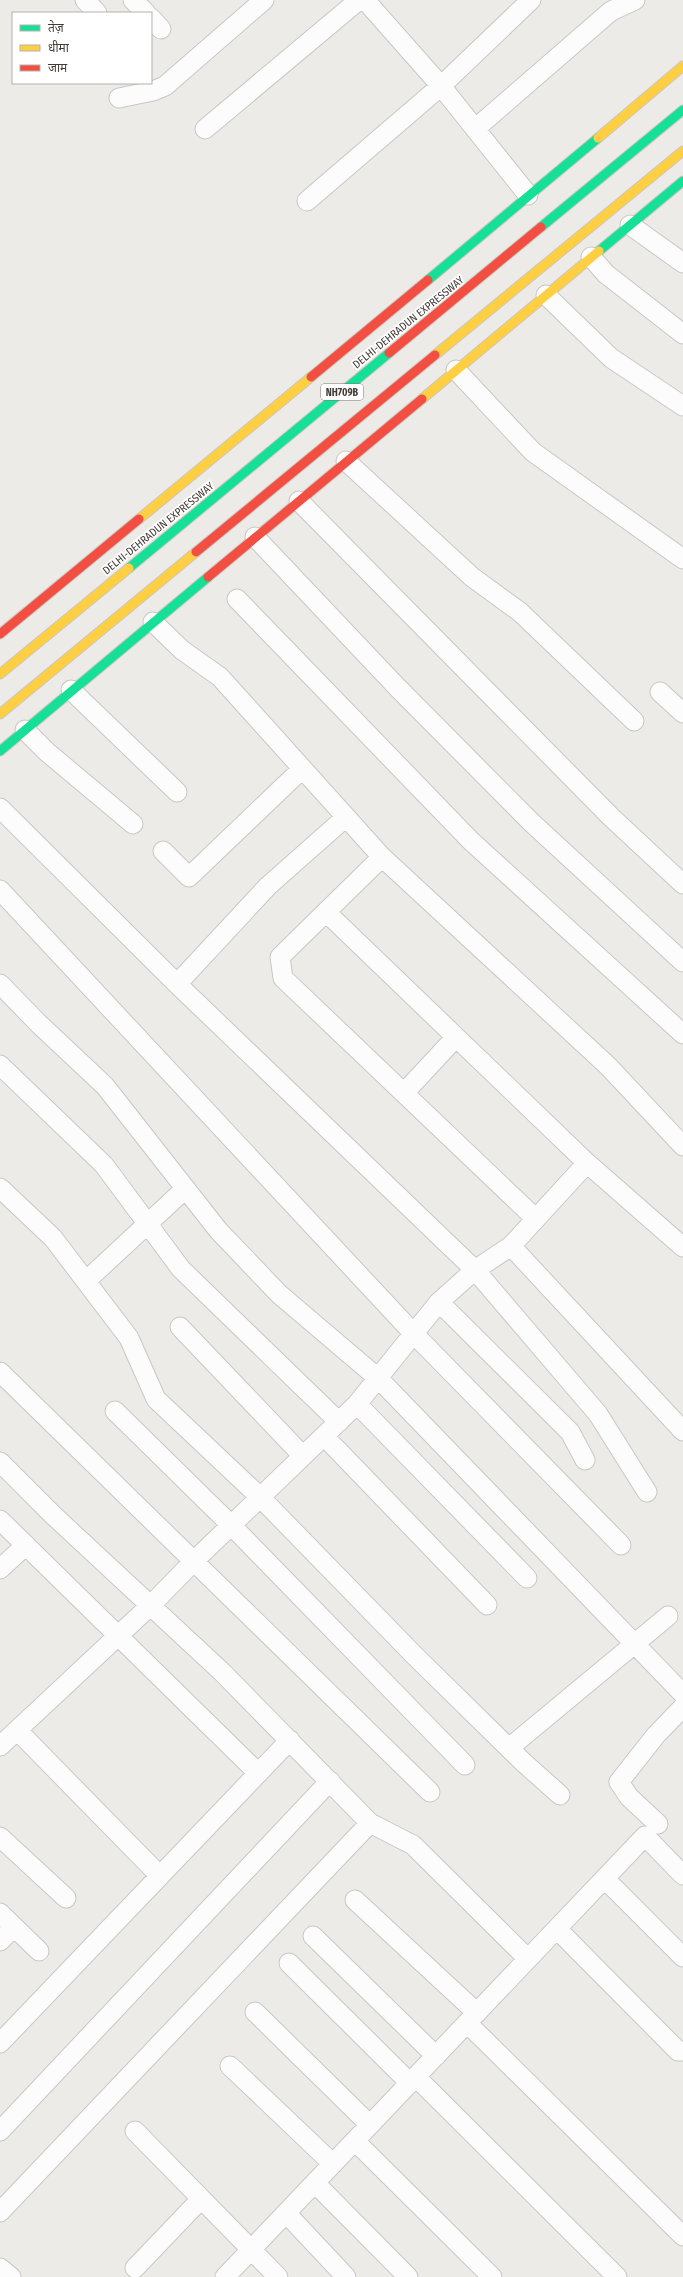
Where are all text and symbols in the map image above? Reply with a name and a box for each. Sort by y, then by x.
legend [12,12,152,84]
text: तेज़ [48,20,65,35]
text: धीमा [48,40,70,55]
text: जाम [48,61,68,75]
street label: DELHI-DEHRADUN EXPRESSWAY [350,273,467,371]
road number: NH709B [321,384,363,400]
street label: DELHI-DEHRADUN EXPRESSWAY [100,479,217,577]

